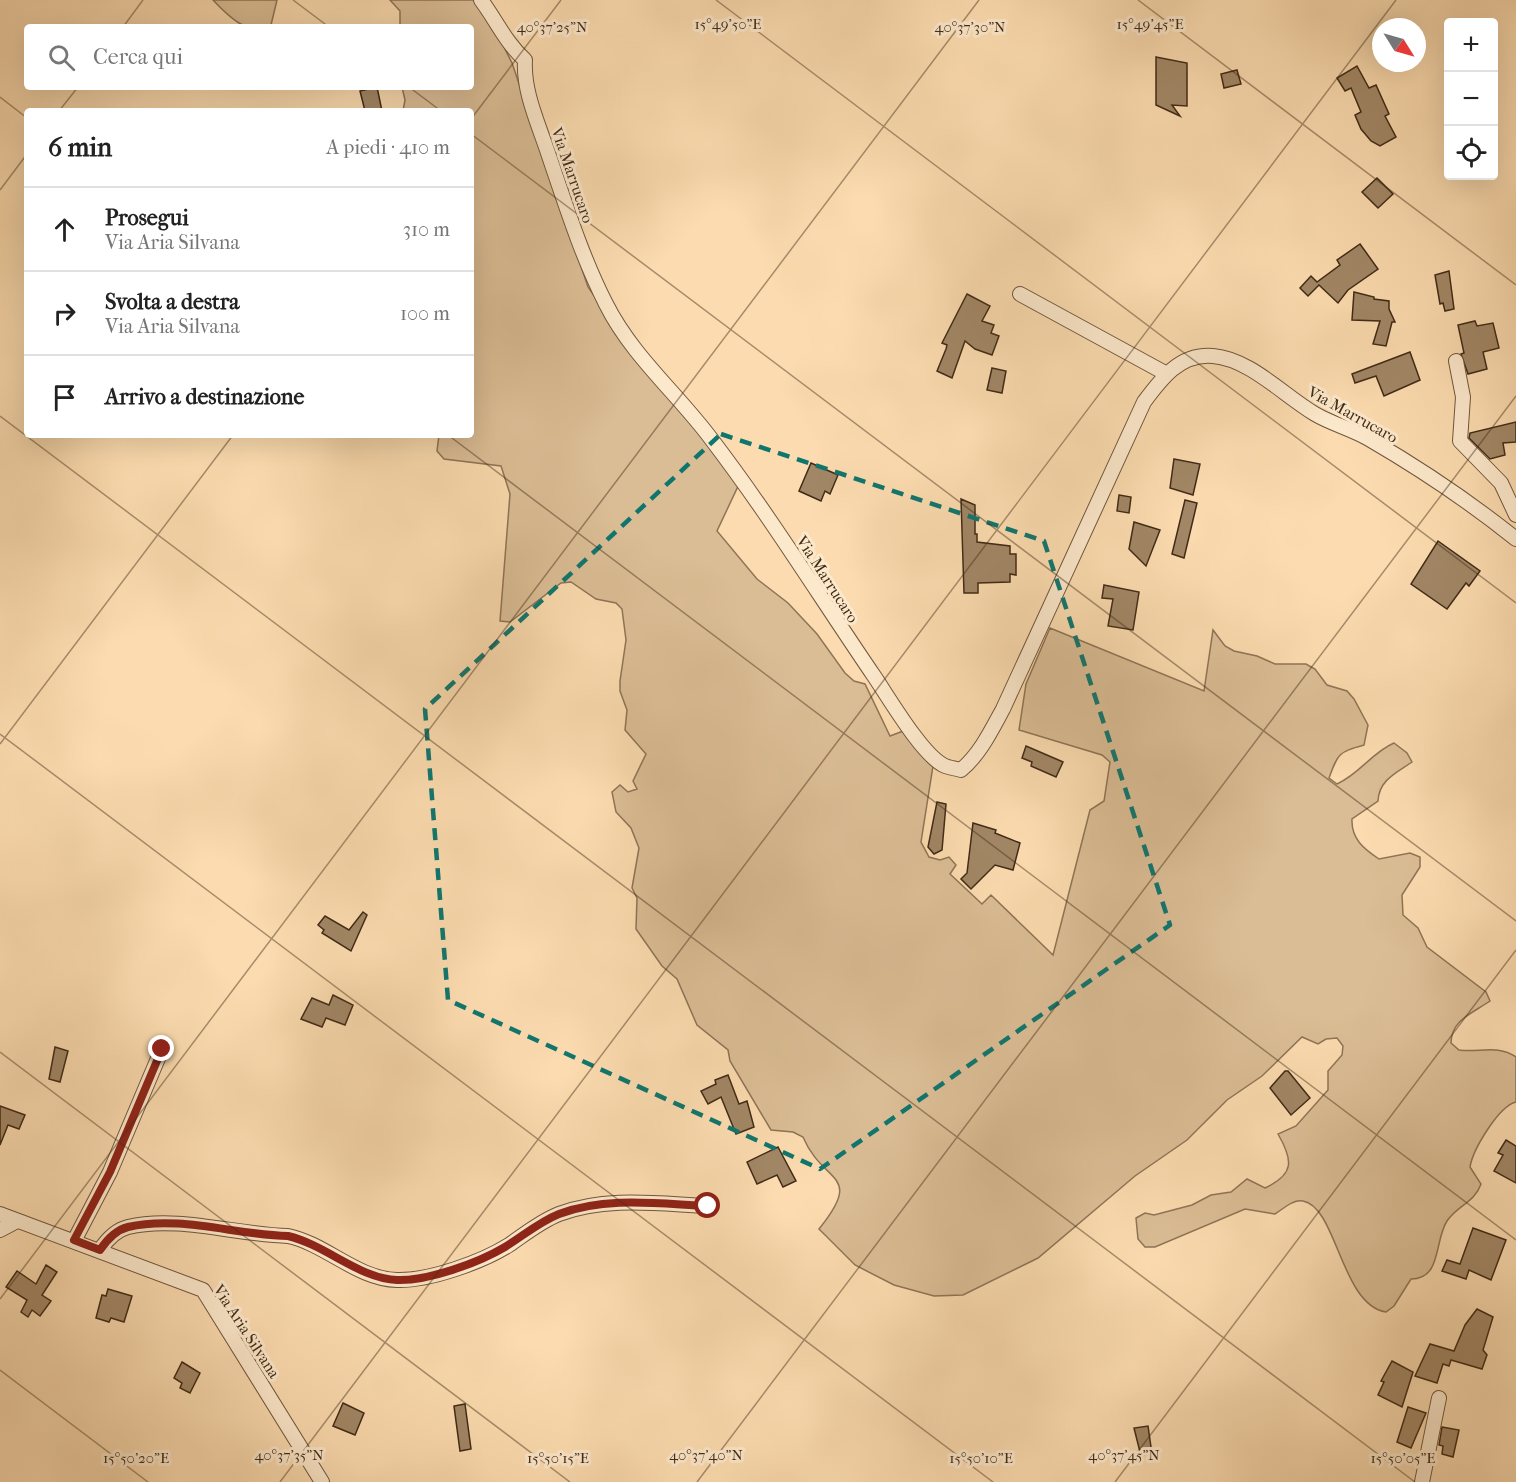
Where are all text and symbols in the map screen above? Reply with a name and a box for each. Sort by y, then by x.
text: 15°49'50"E [695,15,761,33]
text: 15°49'45"E [1116,15,1184,33]
text: 40°37'25"N [517,18,588,36]
text: 40°37'30"N [935,18,1006,36]
north arrow [1372,18,1426,72]
map controls [1444,18,1498,180]
button: + [1444,18,1498,72]
search box [24,24,474,90]
icon: search [45,41,78,74]
text: Cerca qui [93,44,183,70]
button: − [1444,72,1498,126]
street label: Via Marrucaro [547,124,598,225]
button: locate [1444,126,1498,180]
text: 6 min [48,132,112,163]
text: A piedi · 410 m [326,136,450,159]
text: Prosegui [105,205,189,231]
icon: ahead [48,213,81,246]
text: 310 m [403,218,450,241]
text: Via Aria Silvana [105,231,240,254]
text: Svolta a destra [105,289,239,315]
icon: right [48,297,81,330]
text: 100 m [400,302,450,325]
text: Via Aria Silvana [105,315,240,338]
icon: arrive [48,381,81,414]
street label: Via Marrucaro [1304,381,1401,447]
text: Arrivo a destinazione [105,384,304,410]
street label: Via Marrucaro [792,531,863,626]
route end [148,1035,174,1061]
route start [694,1192,720,1218]
street label: Via Aria Silvana [209,1280,284,1382]
text: 40°37'35"N [254,1446,324,1464]
text: 40°37'40"N [669,1446,743,1464]
text: 40°37'45"N [1088,1446,1160,1464]
text: 15°50'20"E [103,1449,169,1467]
text: 15°50'15"E [527,1449,589,1467]
text: 15°50'10"E [949,1449,1013,1467]
text: 15°50'05"E [1371,1449,1435,1467]

